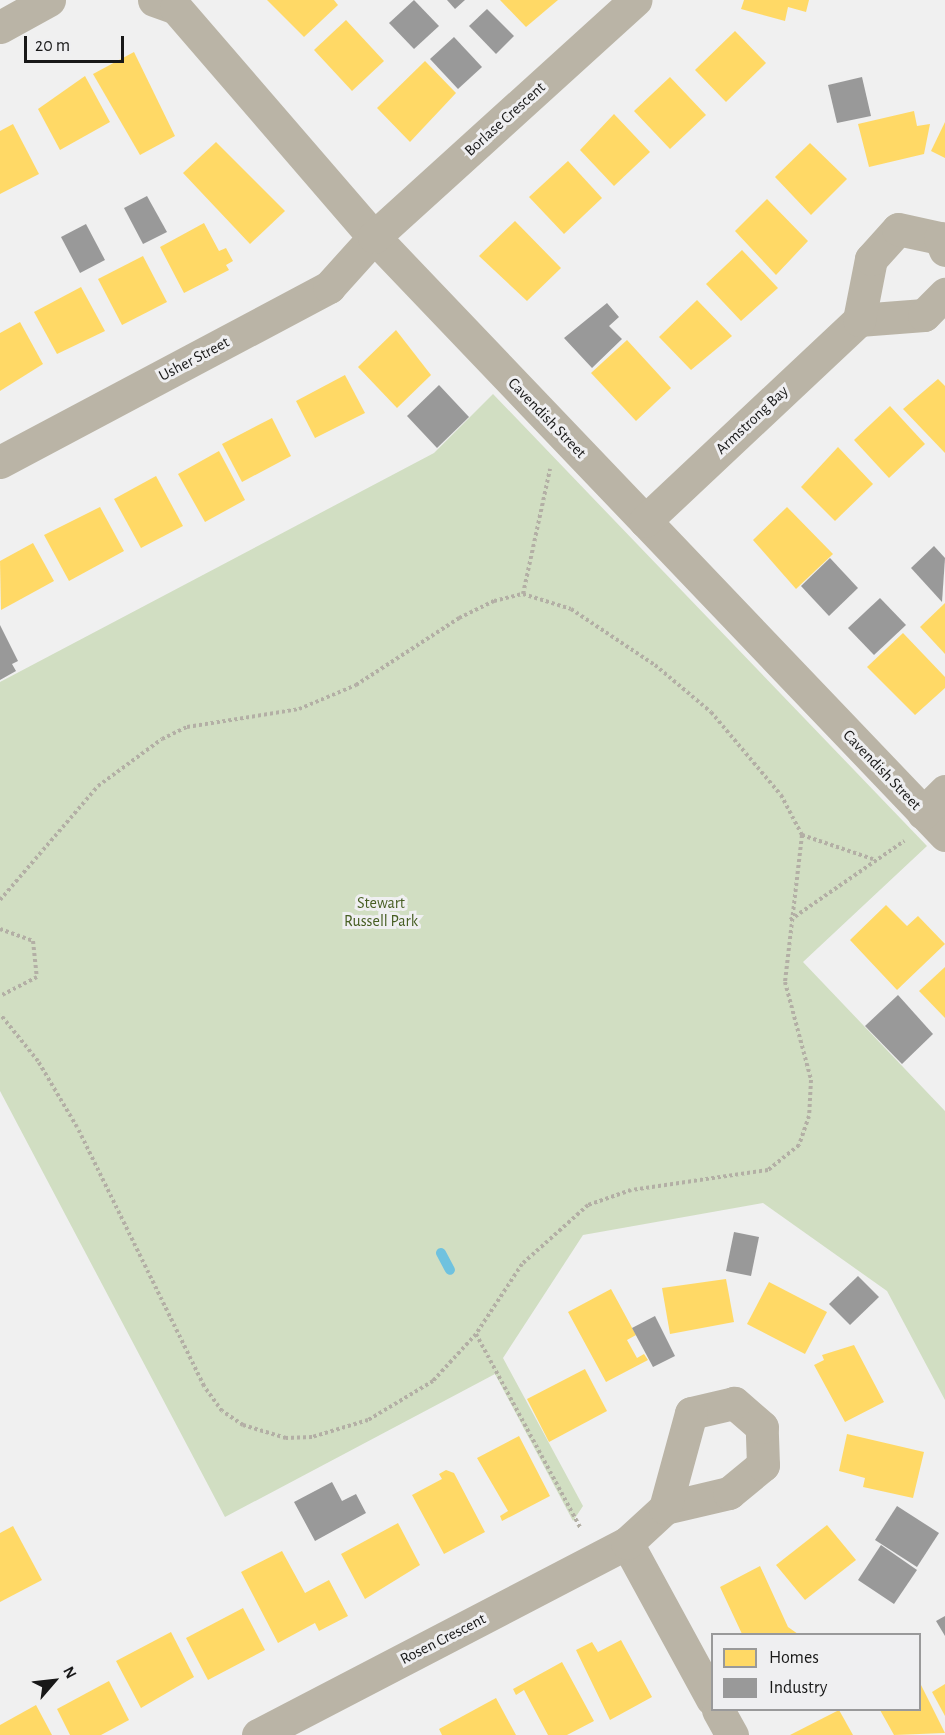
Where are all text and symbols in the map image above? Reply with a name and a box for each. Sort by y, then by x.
scale bar [27,24,128,62]
text: 20 m [35,37,70,55]
street label: Borlase Crescent [461,78,549,160]
street label: Usher Street [155,332,233,386]
street label: Cavendish Street [504,374,590,462]
street label: Armstrong Bay [712,382,792,458]
street label: Cavendish Street [839,726,925,814]
park label: Stewart Russell Park [344,893,418,931]
street label: Rosen Crescent [397,1609,489,1669]
legend [711,1633,921,1711]
text: Homes [769,1649,819,1667]
north arrow [24,1651,84,1711]
text: N [60,1664,80,1681]
text: Industry [769,1679,828,1697]

